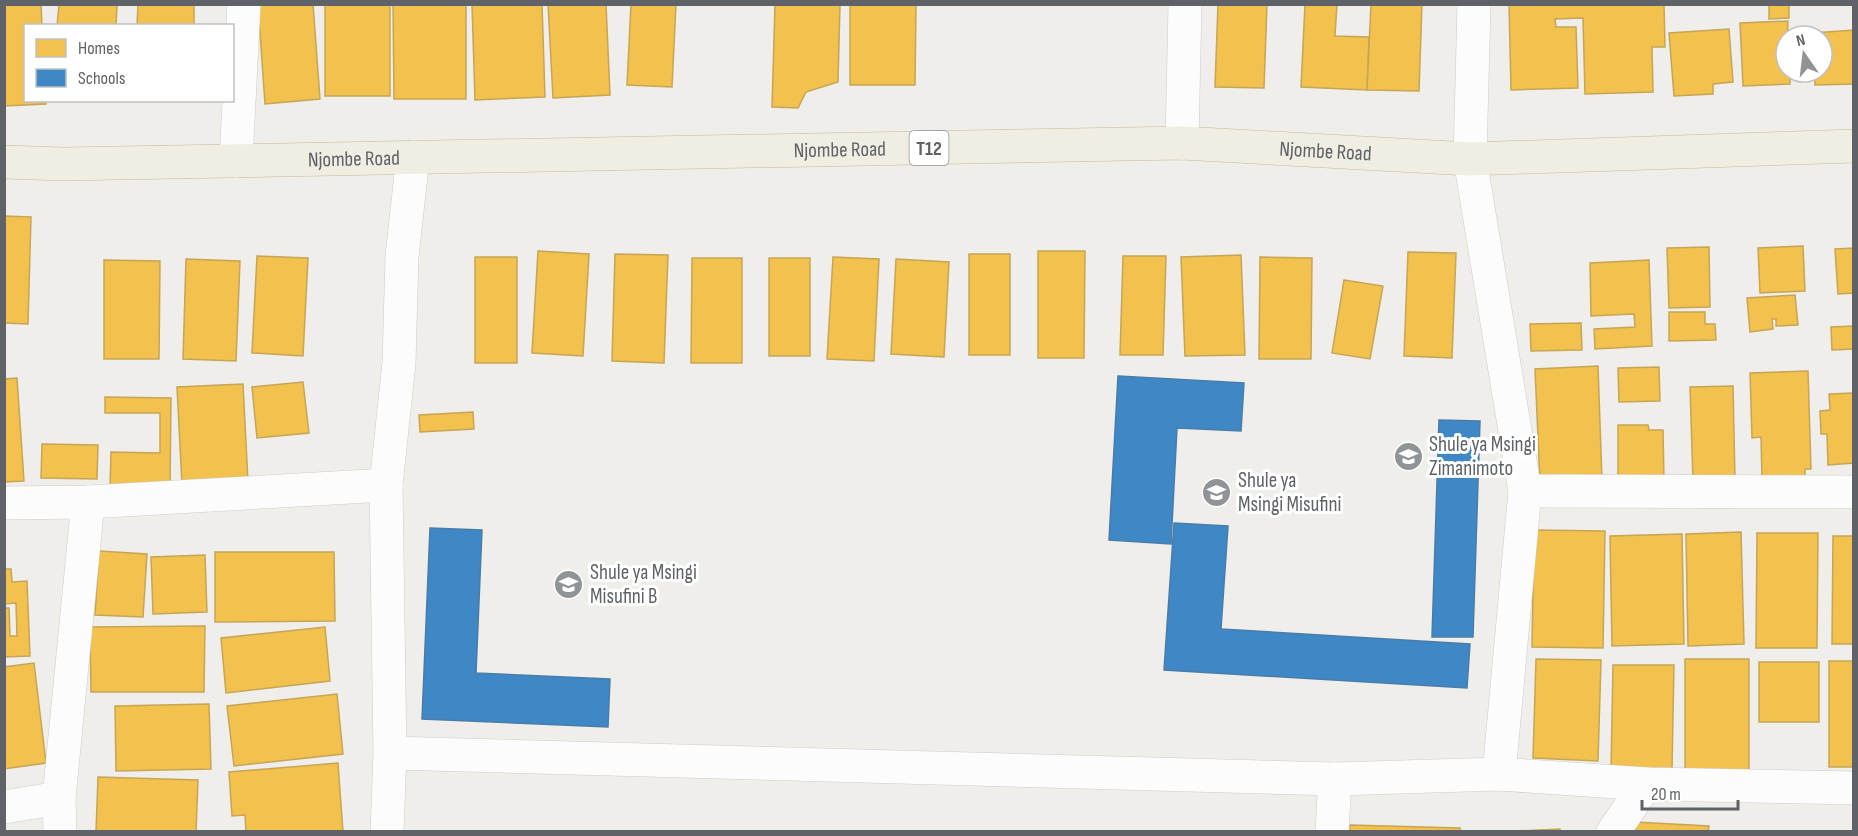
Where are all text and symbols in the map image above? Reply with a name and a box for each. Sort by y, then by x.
legend [24,24,234,102]
north arrow [1774,24,1834,84]
text: N [1794,31,1807,51]
text: Homes [78,38,120,59]
text: Schools [78,68,125,89]
road number: T12 [910,131,948,165]
street label: Njombe Road [1279,136,1372,167]
street label: Njombe Road [794,137,886,163]
street label: Njombe Road [308,146,400,172]
place label: Shule ya Msingi Zimanimoto [1429,432,1536,481]
school or university icon: Shule ya Msingi Zimanimoto [1392,440,1424,472]
place label: Shule ya Msingi Misufini [1238,468,1341,517]
school or university icon: Shule ya Msingi Misufini [1201,476,1233,508]
place label: Shule ya Msingi Misufini B [590,560,697,609]
school or university icon: Shule ya Msingi Misufini B [553,568,585,600]
scale bar [1642,773,1738,811]
text: 20 m [1651,784,1681,805]

